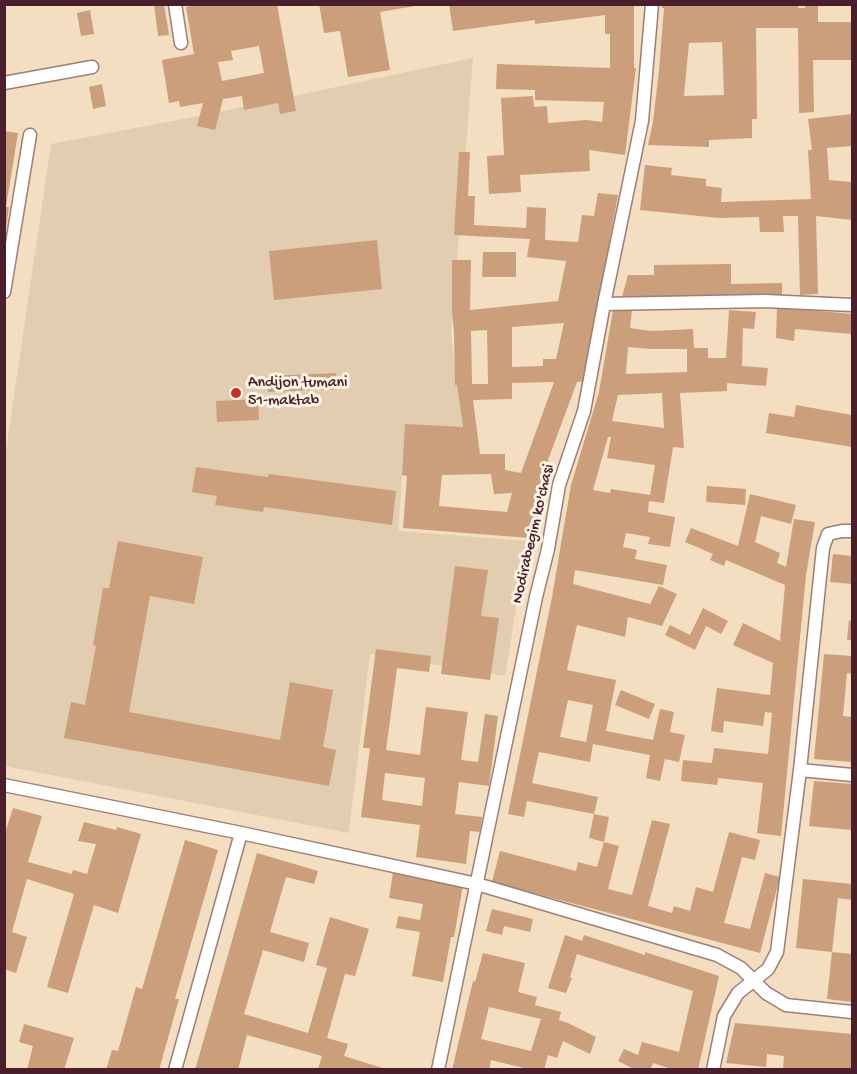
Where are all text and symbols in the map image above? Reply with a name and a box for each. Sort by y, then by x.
place label: Andijon tumani 51-maktab [248,374,348,412]
marker: Andijon tumani 51-maktab [229,386,243,400]
street label: Nodirabegim ko'chasi [509,462,559,606]

